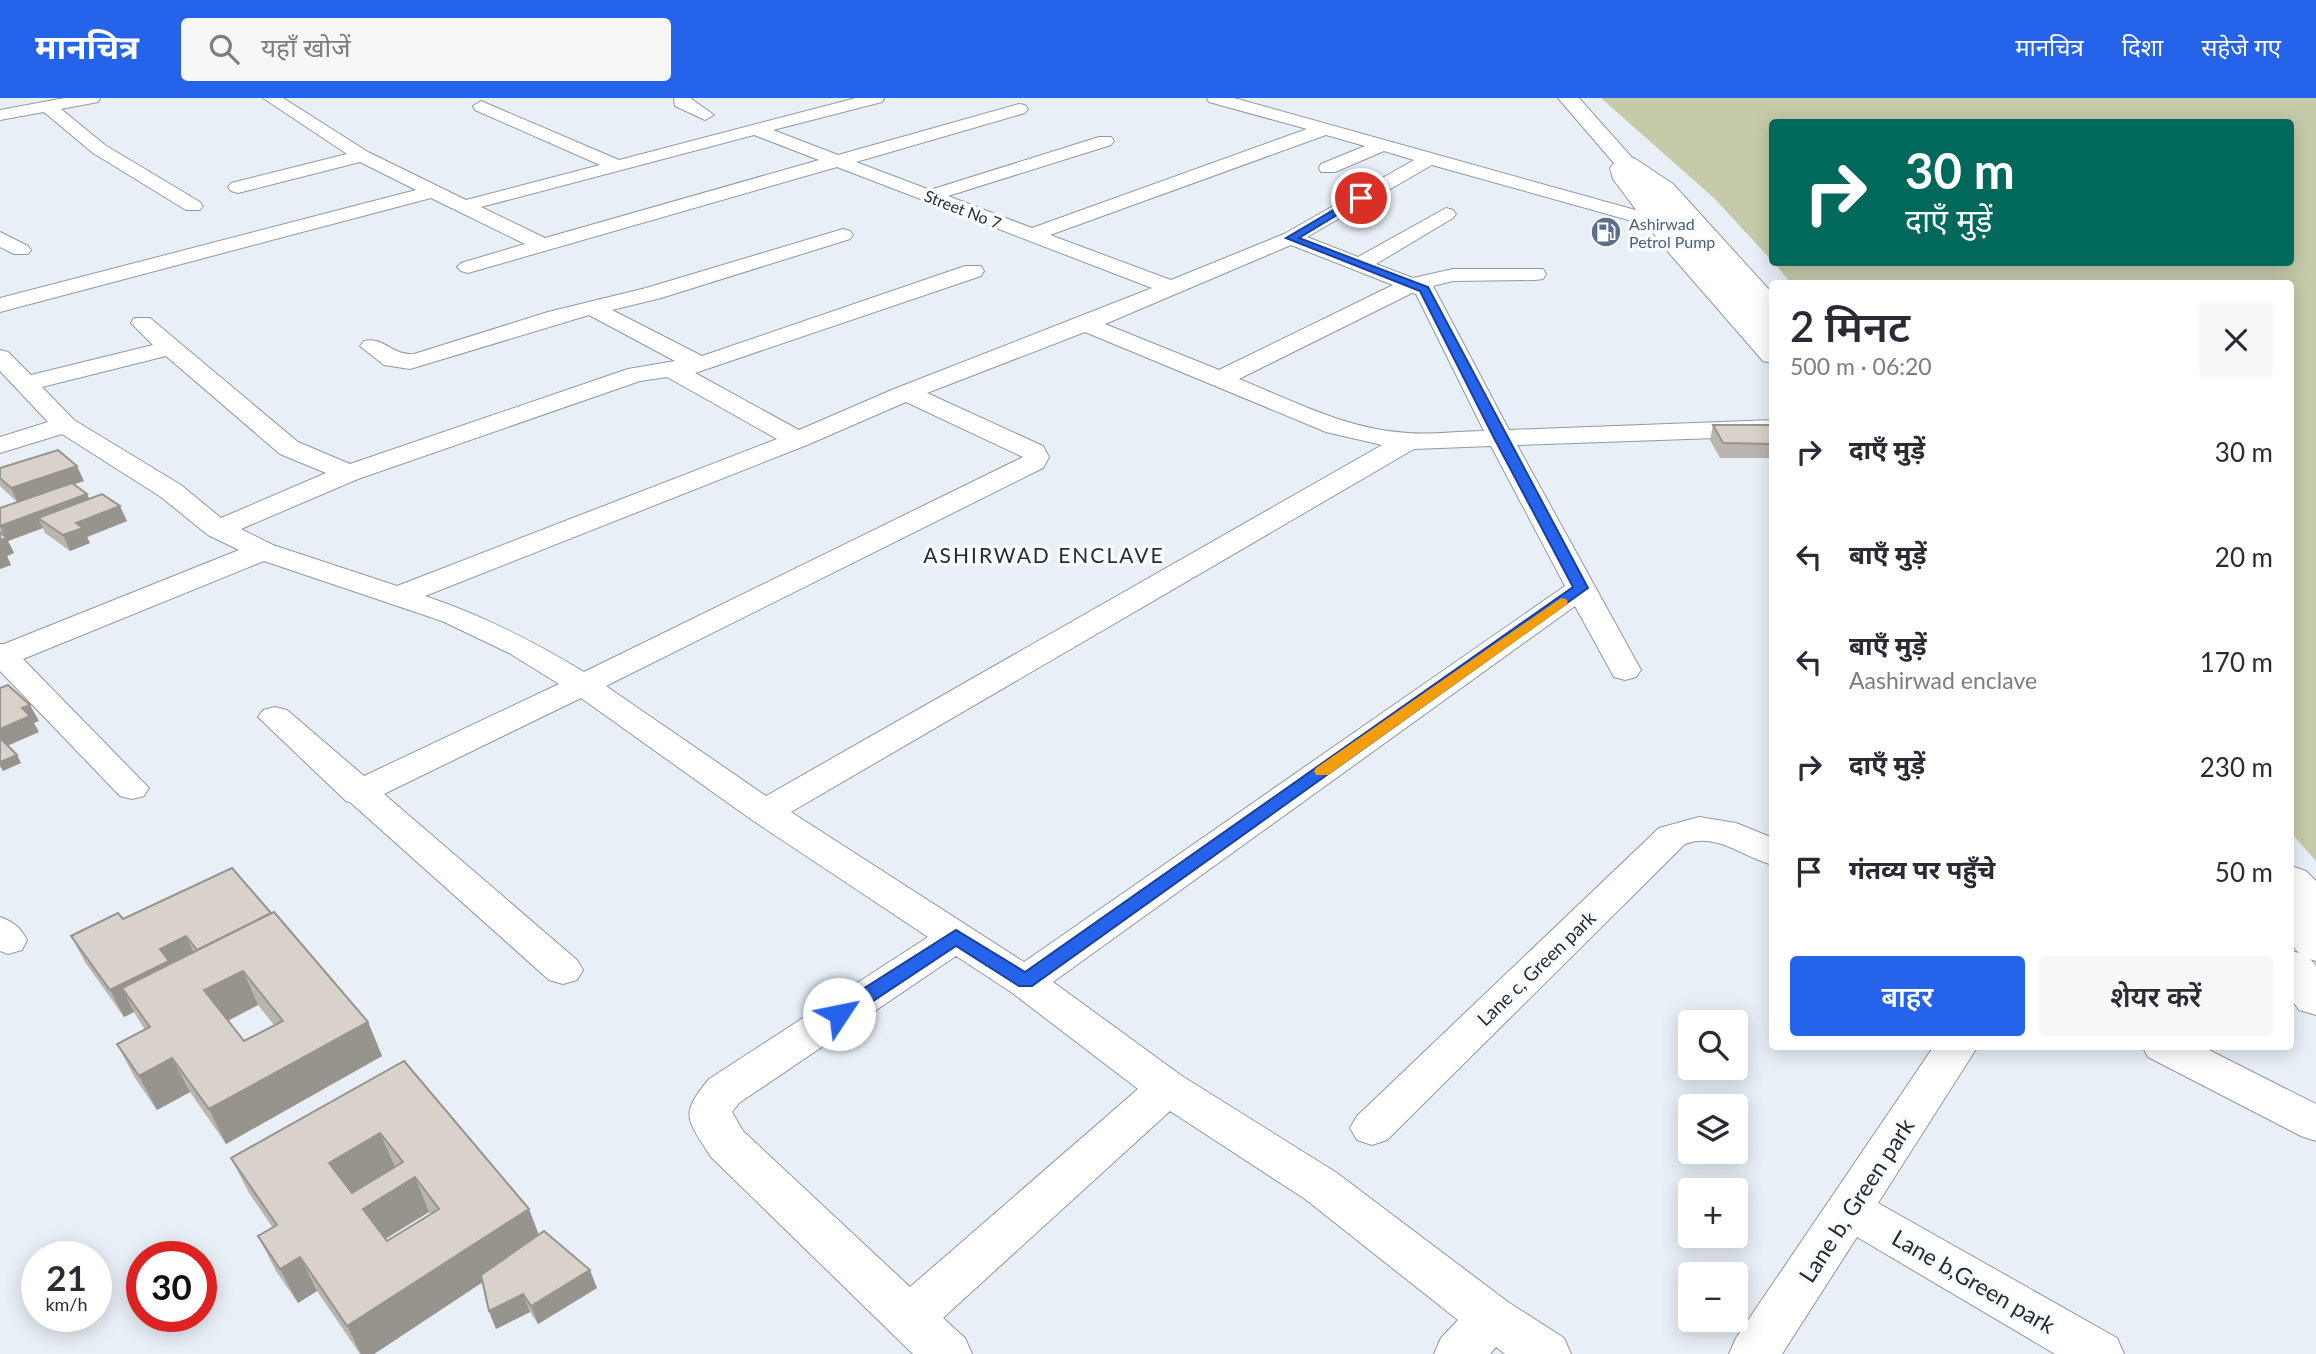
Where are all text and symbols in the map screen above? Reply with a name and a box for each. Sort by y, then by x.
search box [181,18,671,81]
text: मानचित्र [35,26,139,66]
icon: search [205,30,243,68]
text: यहाँ खोजें [261,31,351,63]
text: मानचित्र [2015,32,2084,61]
text: दिशा [2122,32,2163,61]
text: सहेजे गए [2201,32,2281,61]
text: 30 m [1905,141,2015,199]
icon: right [1790,147,1881,238]
pin [1331,168,1391,228]
icon: arrive [1342,179,1380,217]
street label: Street No 7 [922,186,1004,232]
text: दाएँ मुड़ें [1905,200,1992,239]
place label: Ashirwad Petrol Pump [1629,214,1715,251]
fuel station icon: Ashirwad Petrol Pump [1589,215,1623,249]
text: 2 मिनट [1790,301,1910,351]
button: close [2199,303,2273,377]
text: 500 m · 06:20 [1790,352,1932,380]
icon: right [1790,433,1828,471]
text: दाएँ मुड़ें [1849,433,1925,465]
text: 30 m [2215,436,2273,468]
icon: left [1790,538,1828,576]
text: बाएँ मुड़ें [1849,538,1927,570]
text: 20 m [2215,541,2273,573]
district label: ASHIRWAD ENCLAVE [923,542,1165,567]
text: बाएँ मुड़ें [1849,629,1927,661]
icon: left [1790,643,1828,681]
text: 170 m [2200,646,2273,678]
text: Aashirwad enclave [1849,666,2037,694]
icon: right [1790,748,1828,786]
text: दाएँ मुड़ें [1849,748,1925,780]
text: 230 m [2200,751,2273,783]
icon: arrive [1790,853,1828,891]
text: गंतव्य पर पहुँचे [1849,853,1995,885]
text: 50 m [2215,856,2273,888]
street label: Lane c, Green park [1472,906,1600,1030]
button: बाहर [1790,956,2025,1036]
button: शेयर करें [2039,956,2273,1036]
position arrow [802,977,876,1051]
map controls [1678,1010,1748,1332]
button: search [1678,1010,1748,1080]
button: layers [1678,1094,1748,1164]
street label: Lane b, Green park [1793,1112,1920,1287]
button: + [1678,1178,1748,1248]
street label: Lane b,Green park [1888,1223,2061,1339]
speed limit sign: 30 [126,1241,217,1332]
text: 21 [46,1256,87,1298]
button: − [1678,1262,1748,1332]
text: km/h [45,1293,88,1315]

